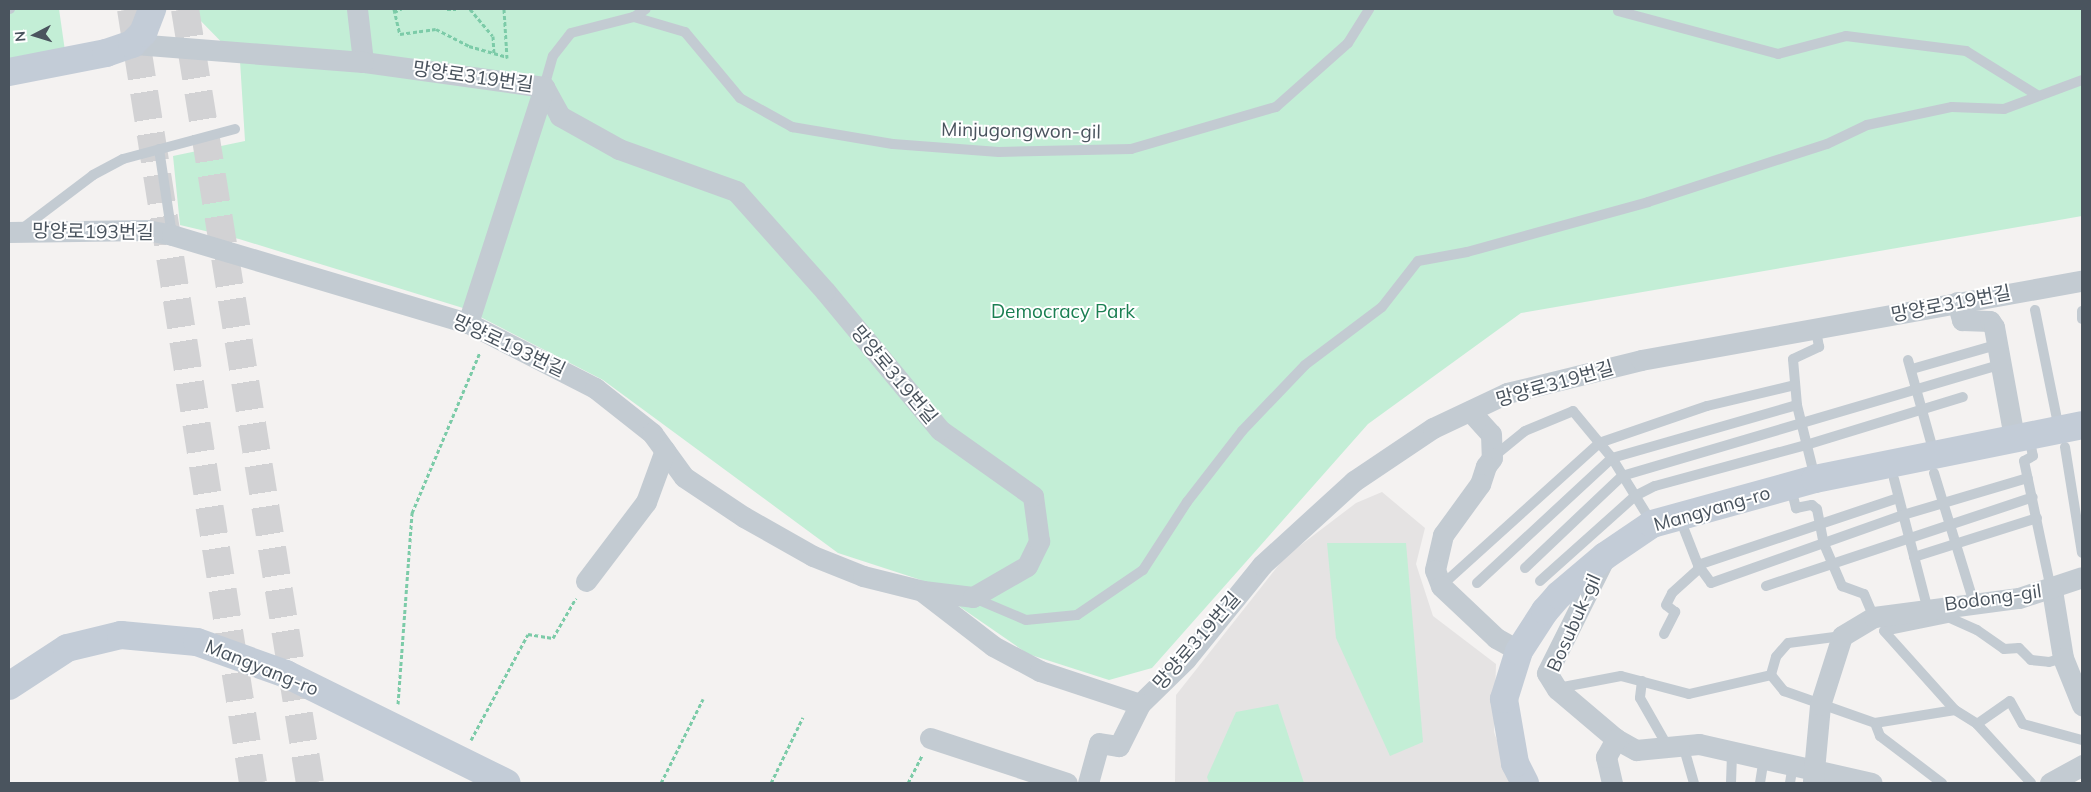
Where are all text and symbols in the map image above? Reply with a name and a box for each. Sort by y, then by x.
north arrow [10,10,60,60]
text: N [11,30,29,42]
street label: 망양로319번길 [411,57,535,97]
street label: Minjugongwon-gil [941,118,1101,144]
street label: 망양로193번길 [32,220,154,244]
street label: 망양로319번길 [1889,281,2013,327]
park label: Democracy Park [991,301,1135,323]
street label: 망양로193번길 [449,310,569,382]
street label: 망양로319번길 [846,321,942,429]
street label: 망양로319번길 [1493,356,1617,412]
street label: Mangyang-ro [1651,482,1773,536]
street label: Bosubuk-gil [1542,571,1606,675]
street label: Bodong-gil [1943,580,2043,616]
street label: 망양로319번길 [1149,588,1245,694]
street label: Mangyang-ro [202,635,322,701]

